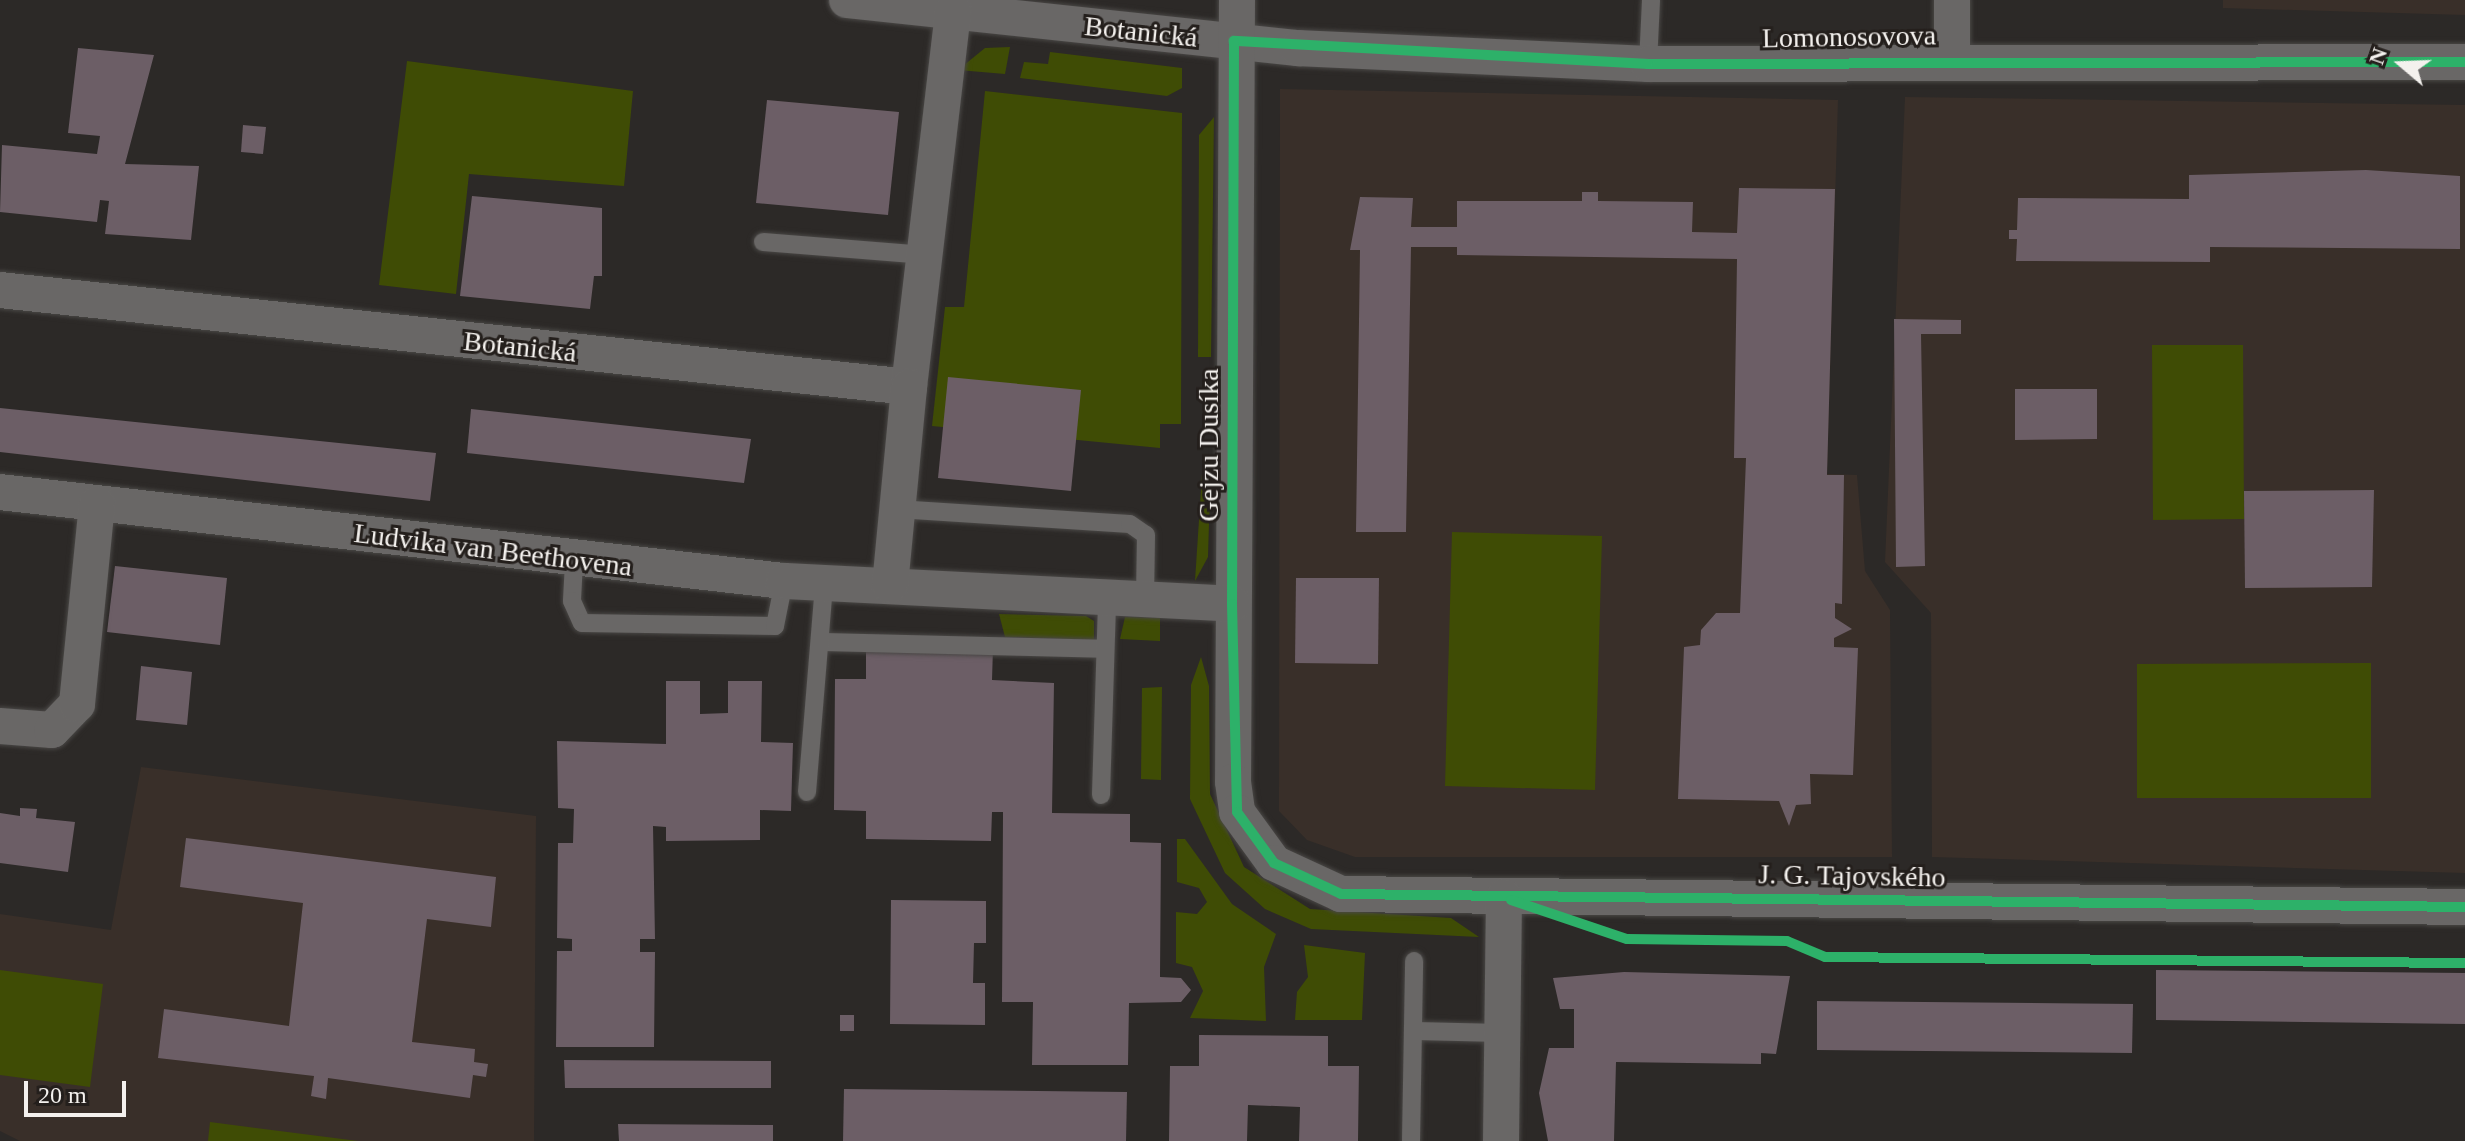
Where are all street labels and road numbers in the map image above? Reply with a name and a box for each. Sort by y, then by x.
street label: Botanická [1083,9,1199,55]
street label: Lomonosovova [1762,19,1936,55]
street label: Botanická [462,324,578,370]
street label: Gejzu Dusíka [1192,368,1226,522]
street label: Ludvika van Beethovena [352,516,634,584]
street label: J. G. Tajovského [1758,858,1946,894]

